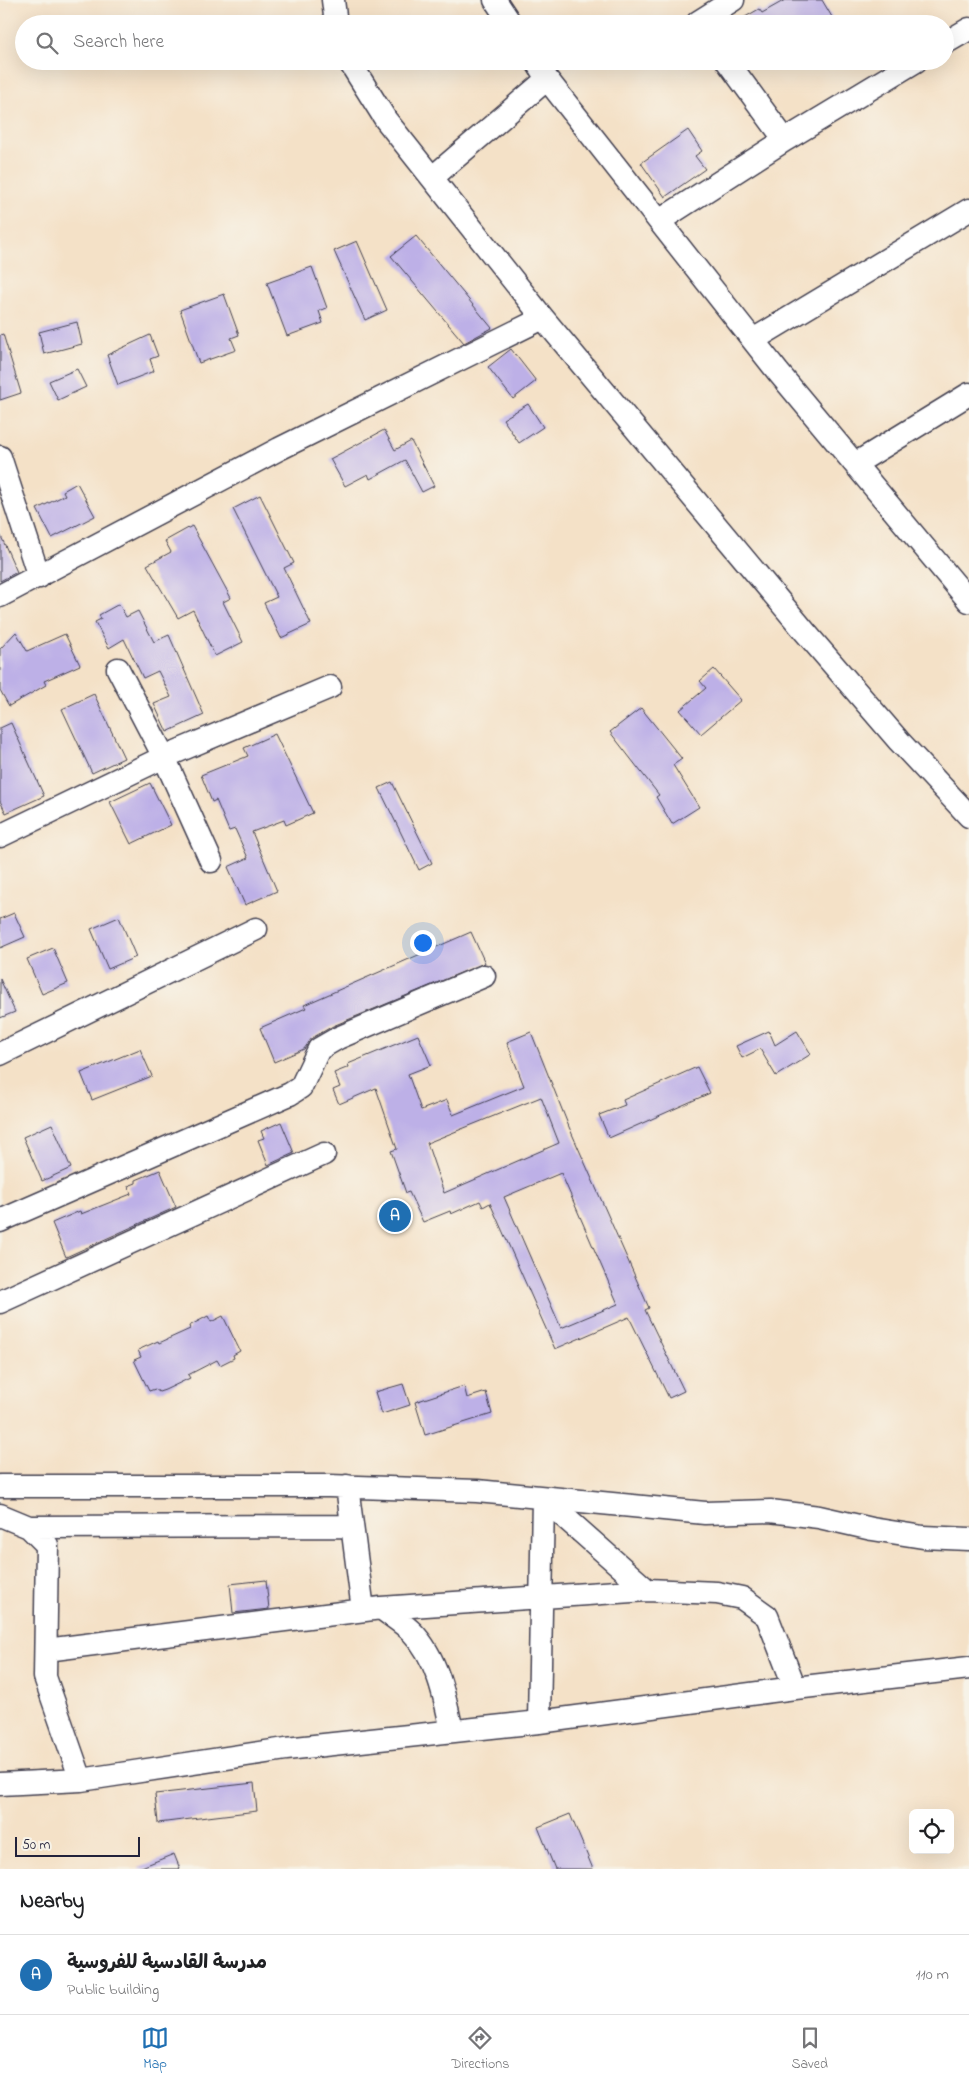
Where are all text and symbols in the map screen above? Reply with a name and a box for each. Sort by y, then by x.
search box [15,15,954,70]
icon: search [33,29,61,57]
text: Search here [73,29,164,56]
your location [410,930,436,956]
pin: A [379,1197,411,1235]
map controls [909,1809,954,1854]
button: locate [909,1809,954,1854]
scale bar [15,1834,140,1857]
text: 50 m [22,1835,50,1856]
text: Nearby [20,1887,84,1917]
text: مدرسة القادسية للفروسية [67,1950,267,1977]
text: A [31,1963,41,1987]
text: 110 m [915,1963,949,1987]
text: Public building [67,1978,159,2002]
tab: Map [141,2024,169,2075]
tab: Directions [451,2024,509,2075]
tab: Saved [791,2024,828,2075]

